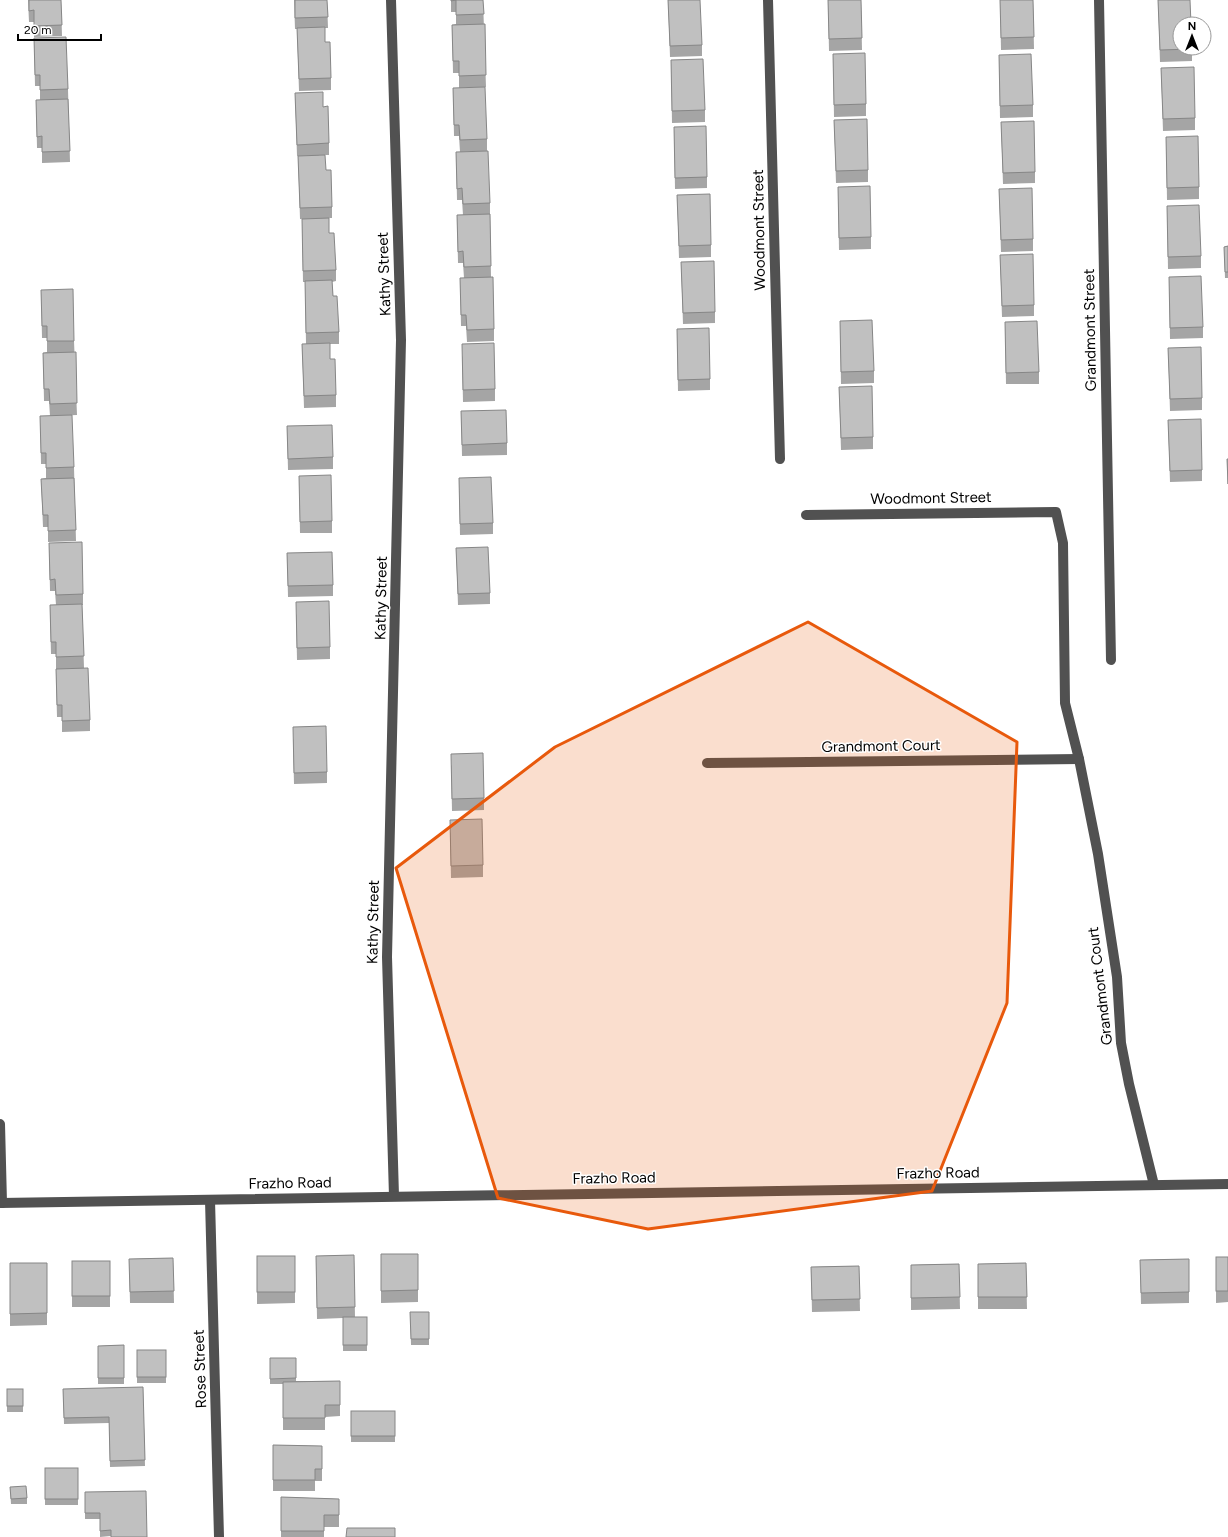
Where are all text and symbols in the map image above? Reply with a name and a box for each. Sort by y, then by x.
scale bar [18,16,101,42]
north arrow [1172,16,1212,56]
text: N [1188,20,1196,33]
text: 20 m [24,23,52,37]
street label: Woodmont Street [749,169,769,291]
street label: Kathy Street [374,231,394,316]
street label: Grandmont Street [1080,268,1100,391]
street label: Woodmont Street [870,488,992,508]
street label: Kathy Street [371,555,391,640]
street label: Grandmont Court [821,736,941,756]
street label: Kathy Street [363,879,383,964]
street label: Grandmont Court [1084,925,1116,1046]
street label: Frazho Road [896,1163,980,1183]
street label: Frazho Road [572,1168,656,1188]
street label: Frazho Road [248,1173,332,1193]
street label: Rose Street [190,1329,210,1409]

